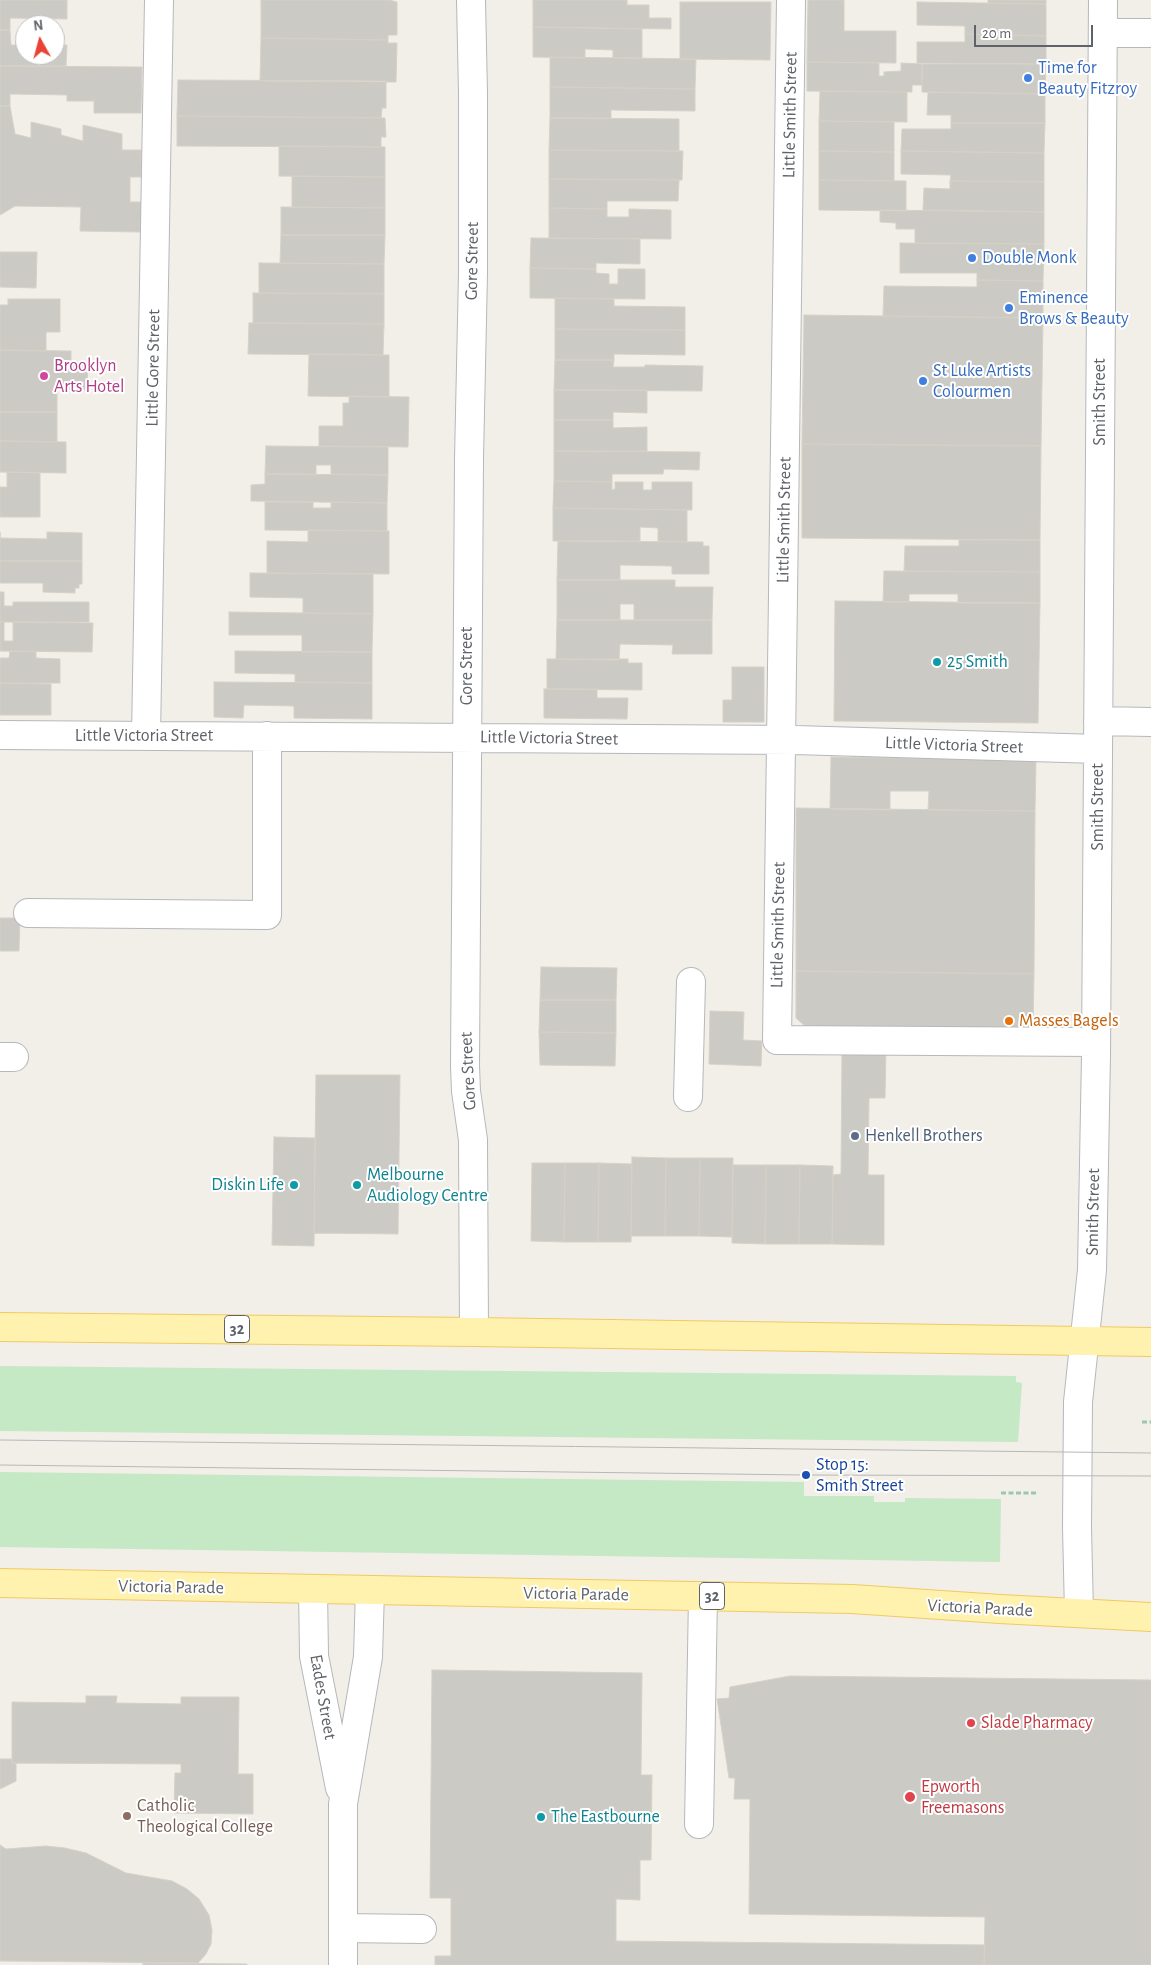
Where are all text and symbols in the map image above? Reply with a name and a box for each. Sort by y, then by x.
north arrow [15,15,65,65]
scale bar [976,15,1095,47]
text: N [33,19,44,34]
text: 20 m [982,26,1011,41]
street label: Little Smith Street [778,52,802,178]
place label: Time for Beauty Fitzroy [1038,57,1137,100]
marker: Time for Beauty Fitzroy [1022,72,1034,84]
street label: Gore Street [461,222,483,300]
place label: Double Monk [982,247,1077,269]
marker: Double Monk [966,252,978,264]
place label: Eminence Brows & Beauty [1019,287,1129,330]
marker: Eminence Brows & Beauty [1003,302,1015,314]
street label: Little Gore Street [141,309,165,427]
place label: Brooklyn Arts Hotel [54,355,124,398]
street label: Smith Street [1089,358,1111,446]
place label: St Luke Artists Colourmen [933,360,1031,402]
marker: Brooklyn Arts Hotel [38,370,50,382]
marker: St Luke Artists Colourmen [917,375,929,387]
street label: Little Smith Street [772,457,796,583]
street label: Gore Street [456,627,478,705]
place label: 25 Smith [947,651,1008,673]
marker: 25 Smith [931,656,943,668]
street label: Little Victoria Street [75,725,213,747]
street label: Little Victoria Street [480,726,618,750]
street label: Little Victoria Street [884,732,1024,758]
street label: Smith Street [1087,763,1109,851]
street label: Little Smith Street [766,862,790,988]
place label: Masses Bagels [1019,1010,1119,1032]
marker: Masses Bagels [1003,1015,1015,1027]
street label: Gore Street [455,1031,481,1111]
place label: Henkell Brothers [865,1125,983,1147]
marker: Henkell Brothers [849,1130,861,1142]
place label: Melbourne Audiology Centre [367,1164,488,1206]
street label: Smith Street [1081,1168,1105,1256]
place label: Diskin Life [211,1174,284,1196]
marker: Diskin Life [288,1179,300,1191]
marker: Melbourne Audiology Centre [351,1179,363,1191]
road number: 32 [224,1316,250,1342]
place label: Stop 15: Smith Street [816,1454,904,1496]
marker: Stop 15: Smith Street [800,1469,812,1481]
street label: Victoria Parade [118,1575,224,1599]
street label: Victoria Parade [523,1582,629,1606]
road number: 32 [700,1582,724,1610]
street label: Victoria Parade [927,1594,1033,1622]
street label: Eades Street [305,1653,341,1741]
place label: Slade Pharmacy [981,1712,1093,1734]
marker: Slade Pharmacy [965,1717,977,1729]
place label: Epworth Freemasons [921,1776,1005,1818]
marker: Epworth Freemasons [903,1790,917,1804]
place label: Catholic Theological College [137,1795,273,1838]
place label: The Eastbourne [551,1806,660,1828]
marker: Catholic Theological College [121,1810,133,1822]
marker: The Eastbourne [535,1811,547,1823]

